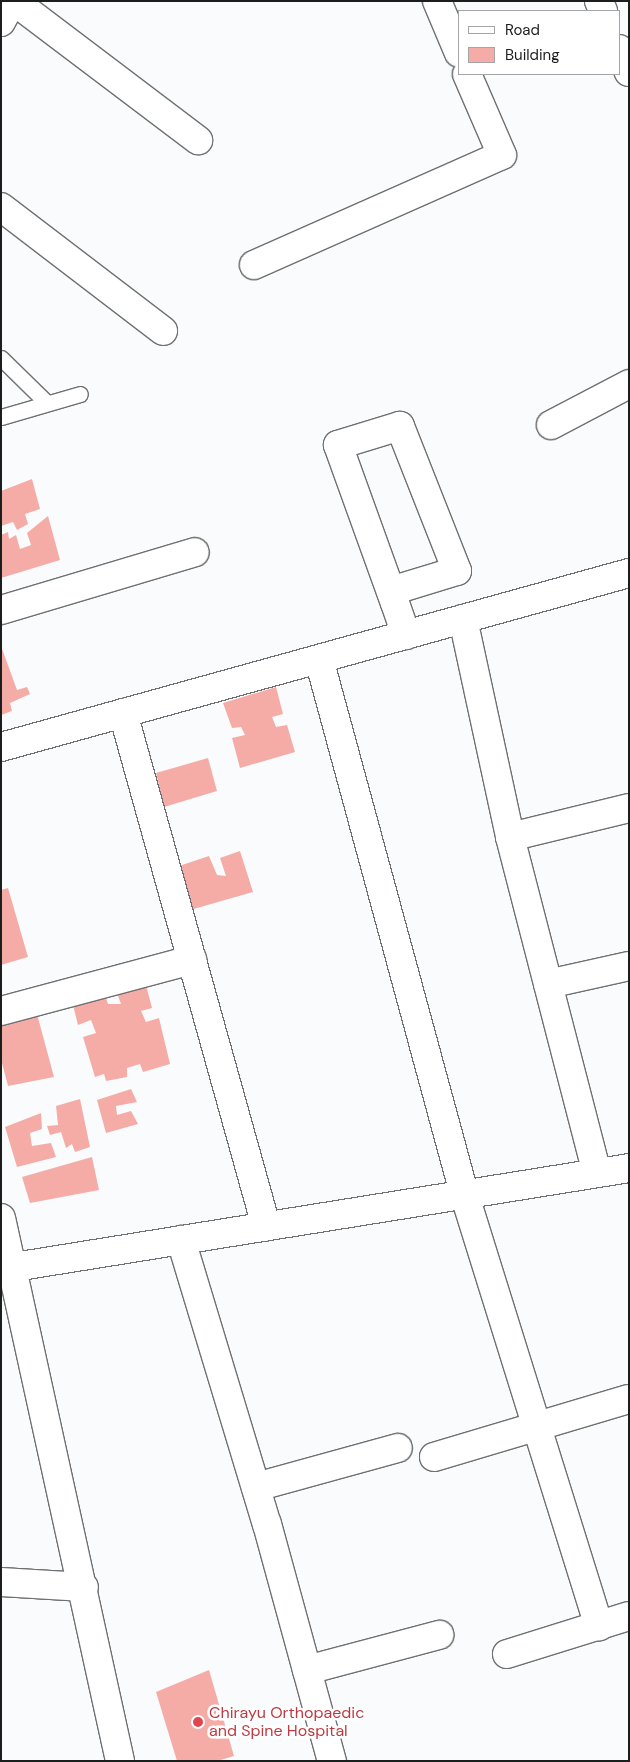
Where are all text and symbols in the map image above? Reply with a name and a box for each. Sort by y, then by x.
legend [458,10,620,75]
text: Road [505,20,540,40]
text: Building [505,45,560,65]
place label: Chirayu Orthopaedic and Spine Hospital [209,1703,364,1741]
marker: Chirayu Orthopaedic and Spine Hospital [191,1715,205,1729]

